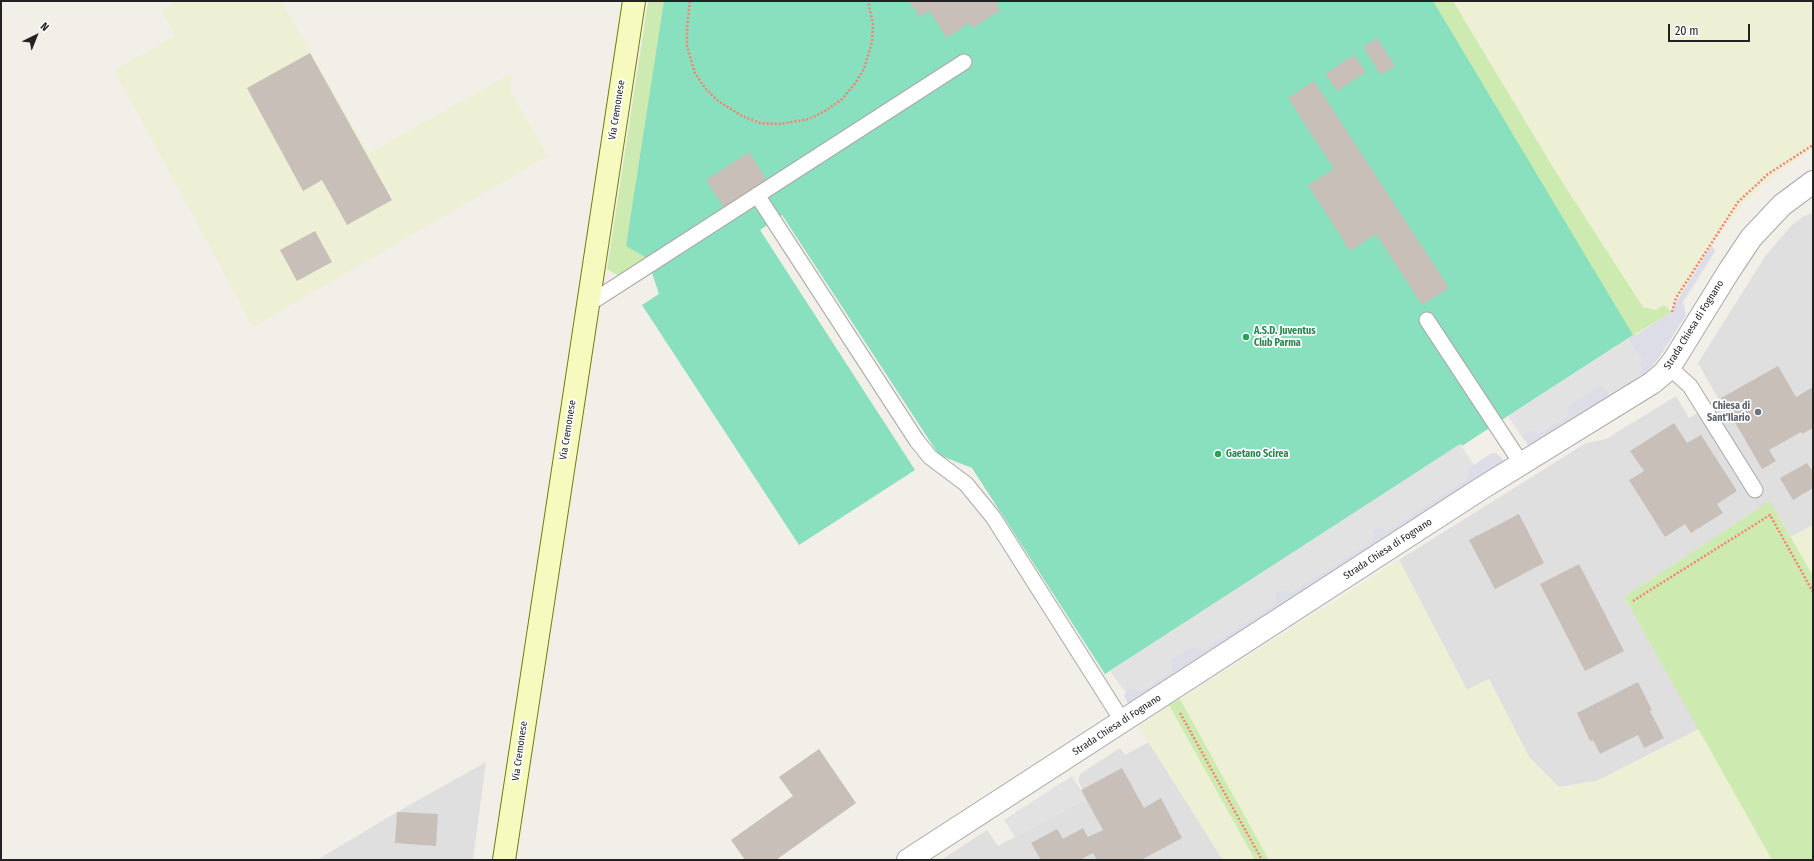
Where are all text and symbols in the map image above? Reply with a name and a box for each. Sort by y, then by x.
north arrow [16,16,56,56]
scale bar [1670,16,1752,42]
text: N [38,20,51,34]
text: 20 m [1675,24,1699,38]
street label: Via Cremonese [606,79,628,141]
street label: Strada Chiesa di Fognano [1662,278,1726,372]
place label: A.S.D. Juventus Club Parma [1254,325,1316,348]
marker: A.S.D. Juventus Club Parma [1241,332,1251,342]
street label: Via Cremonese [557,399,579,461]
place label: Chiesa di Sant'Ilario [1707,400,1750,424]
marker: Chiesa di Sant'Ilario [1753,407,1763,417]
place label: Gaetano Scirea [1226,448,1288,460]
marker: Gaetano Scirea [1213,449,1223,459]
street label: Strada Chiesa di Fognano [1342,516,1434,582]
street label: Strada Chiesa di Fognano [1071,692,1163,758]
street label: Via Cremonese [510,720,530,782]

